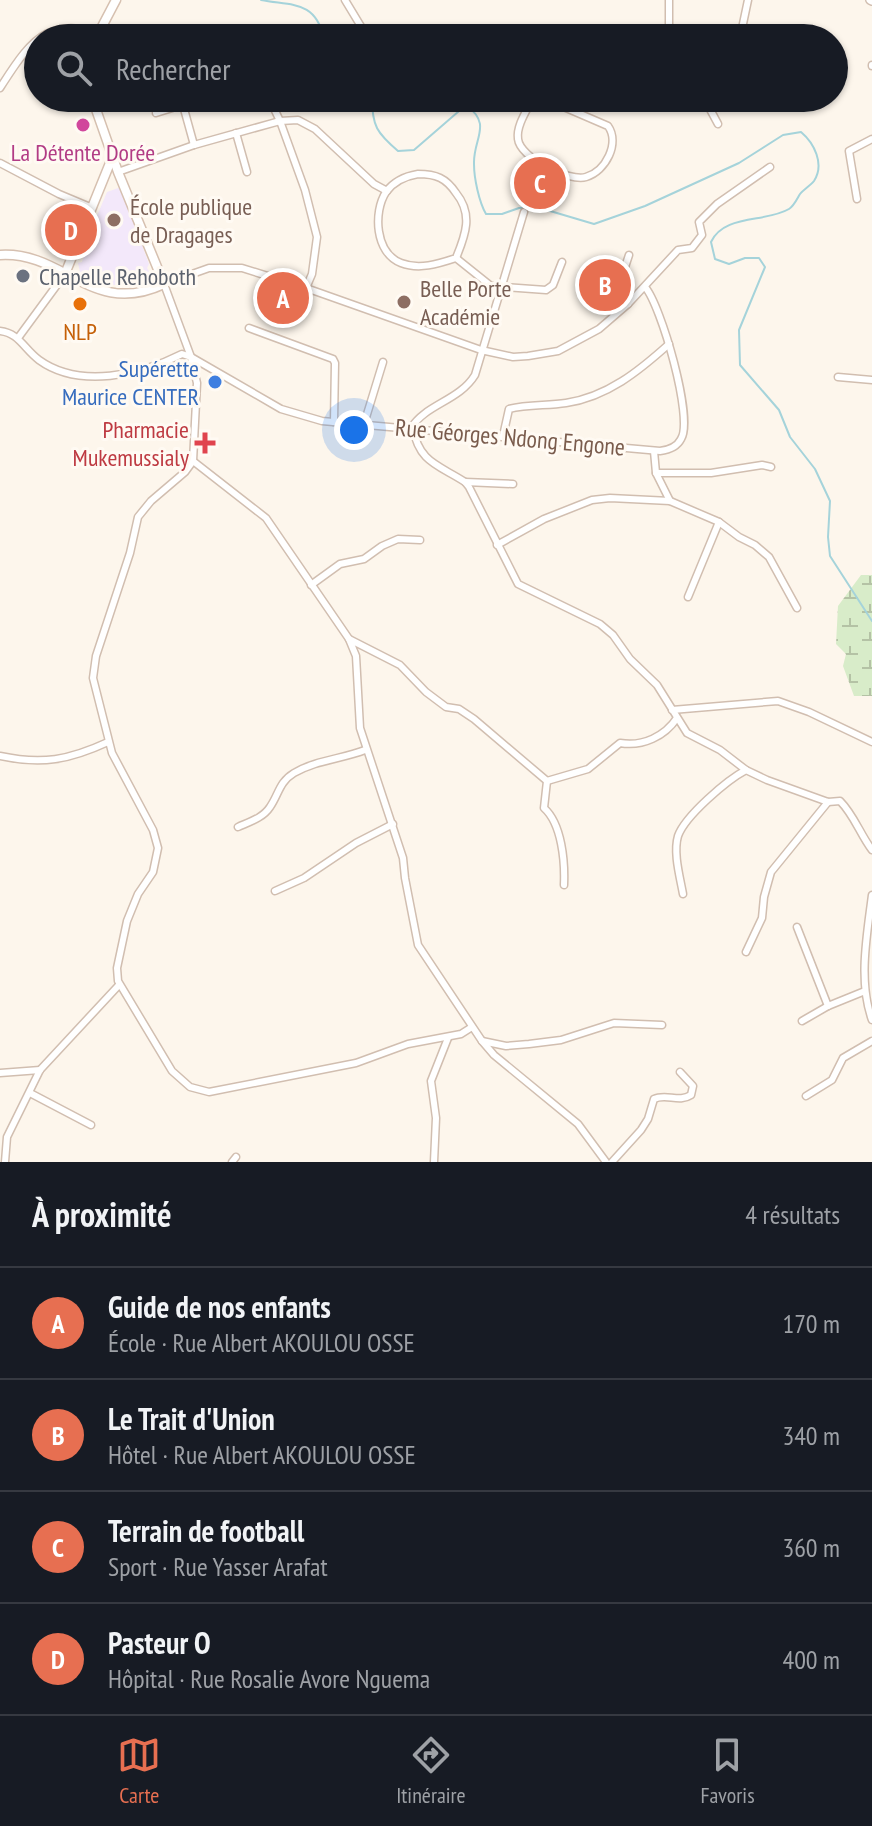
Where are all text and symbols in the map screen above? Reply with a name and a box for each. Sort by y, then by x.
search box [24,24,848,112]
icon: search [52,46,96,90]
text: Rechercher [116,49,230,88]
marker: La Détente Dorée [74,116,92,134]
place label: La Détente Dorée [11,137,155,168]
pin: C [514,153,566,213]
place label: École publique de Dragages [130,191,252,250]
pin: D [45,200,97,260]
marker: École publique de Dragages [105,211,123,229]
pin: B [579,255,631,315]
place label: Chapelle Rehoboth [39,261,196,292]
marker: Chapelle Rehoboth [14,267,32,285]
pin: A [257,268,309,328]
place label: Belle Porte Académie [420,273,511,332]
marker: Belle Porte Académie [395,293,413,311]
marker: NLP [71,295,89,313]
place label: NLP [63,316,97,347]
place label: Supérette Maurice CENTER [62,353,199,412]
marker: Supérette Maurice CENTER [206,373,224,391]
your location [334,410,374,450]
street label: Rue Géorges Ndong Engone [394,412,626,462]
place label: Pharmacie Mukemussialy [73,414,189,473]
marker: Pharmacie Mukemussialy [196,434,214,452]
text: À proximité [32,1192,172,1236]
text: 4 résultats [745,1198,840,1231]
text: Guide de nos enfants [108,1287,331,1326]
text: A [51,1307,65,1340]
text: 170 m [782,1307,840,1340]
text: École · Rue Albert AKOULOU OSSE [108,1326,415,1359]
text: Le Trait d'Union [108,1399,275,1438]
text: B [52,1419,64,1452]
text: 340 m [782,1419,840,1452]
text: Hôtel · Rue Albert AKOULOU OSSE [108,1438,416,1471]
text: Terrain de football [108,1511,304,1550]
text: C [52,1531,64,1564]
text: 360 m [782,1531,840,1564]
text: Sport · Rue Yasser Arafat [108,1550,328,1583]
text: Pasteur O [108,1623,211,1662]
text: D [51,1643,65,1676]
text: 400 m [782,1643,840,1676]
text: Hôpital · Rue Rosalie Avore Nguema [108,1662,430,1695]
tab: Carte [117,1733,161,1809]
tab: Itinéraire [396,1733,466,1809]
tab: Favoris [700,1733,755,1809]

